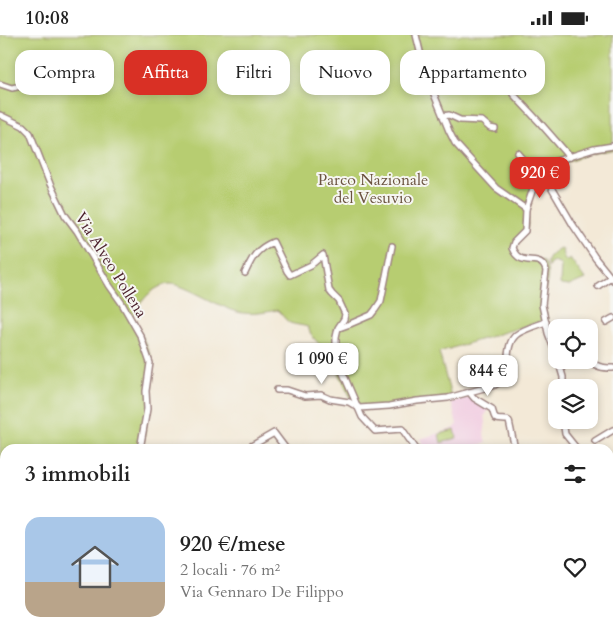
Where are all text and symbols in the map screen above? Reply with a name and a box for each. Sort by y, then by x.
text: 10:08 [25,5,69,31]
chip: Compra [15,50,114,95]
chip: Affitta [124,50,207,95]
chip: Filtri [217,50,290,95]
chip: Nuovo [300,50,390,95]
chip: Appartamento [400,50,545,95]
pin: 920 € [505,156,575,199]
text: 920 € [521,162,559,184]
park label: Parco Nazionale del Vesuvio [318,169,428,209]
street label: Via Alveo Pollena [70,208,152,322]
map controls [548,319,598,429]
button: locate [548,319,598,369]
pin: 1 090 € [276,343,368,385]
text: 1 090 € [297,348,347,370]
pin: 844 € [453,355,523,397]
text: 844 € [469,360,507,382]
button: layers [548,379,598,429]
text: 3 immobili [25,460,131,489]
icon: filters [561,460,589,488]
text: 920 €/mese [180,530,286,559]
icon: home [65,537,125,597]
icon: heart [561,553,589,581]
text: 2 locali · 76 m² [180,559,280,581]
text: Via Gennaro De Filippo [180,581,344,603]

